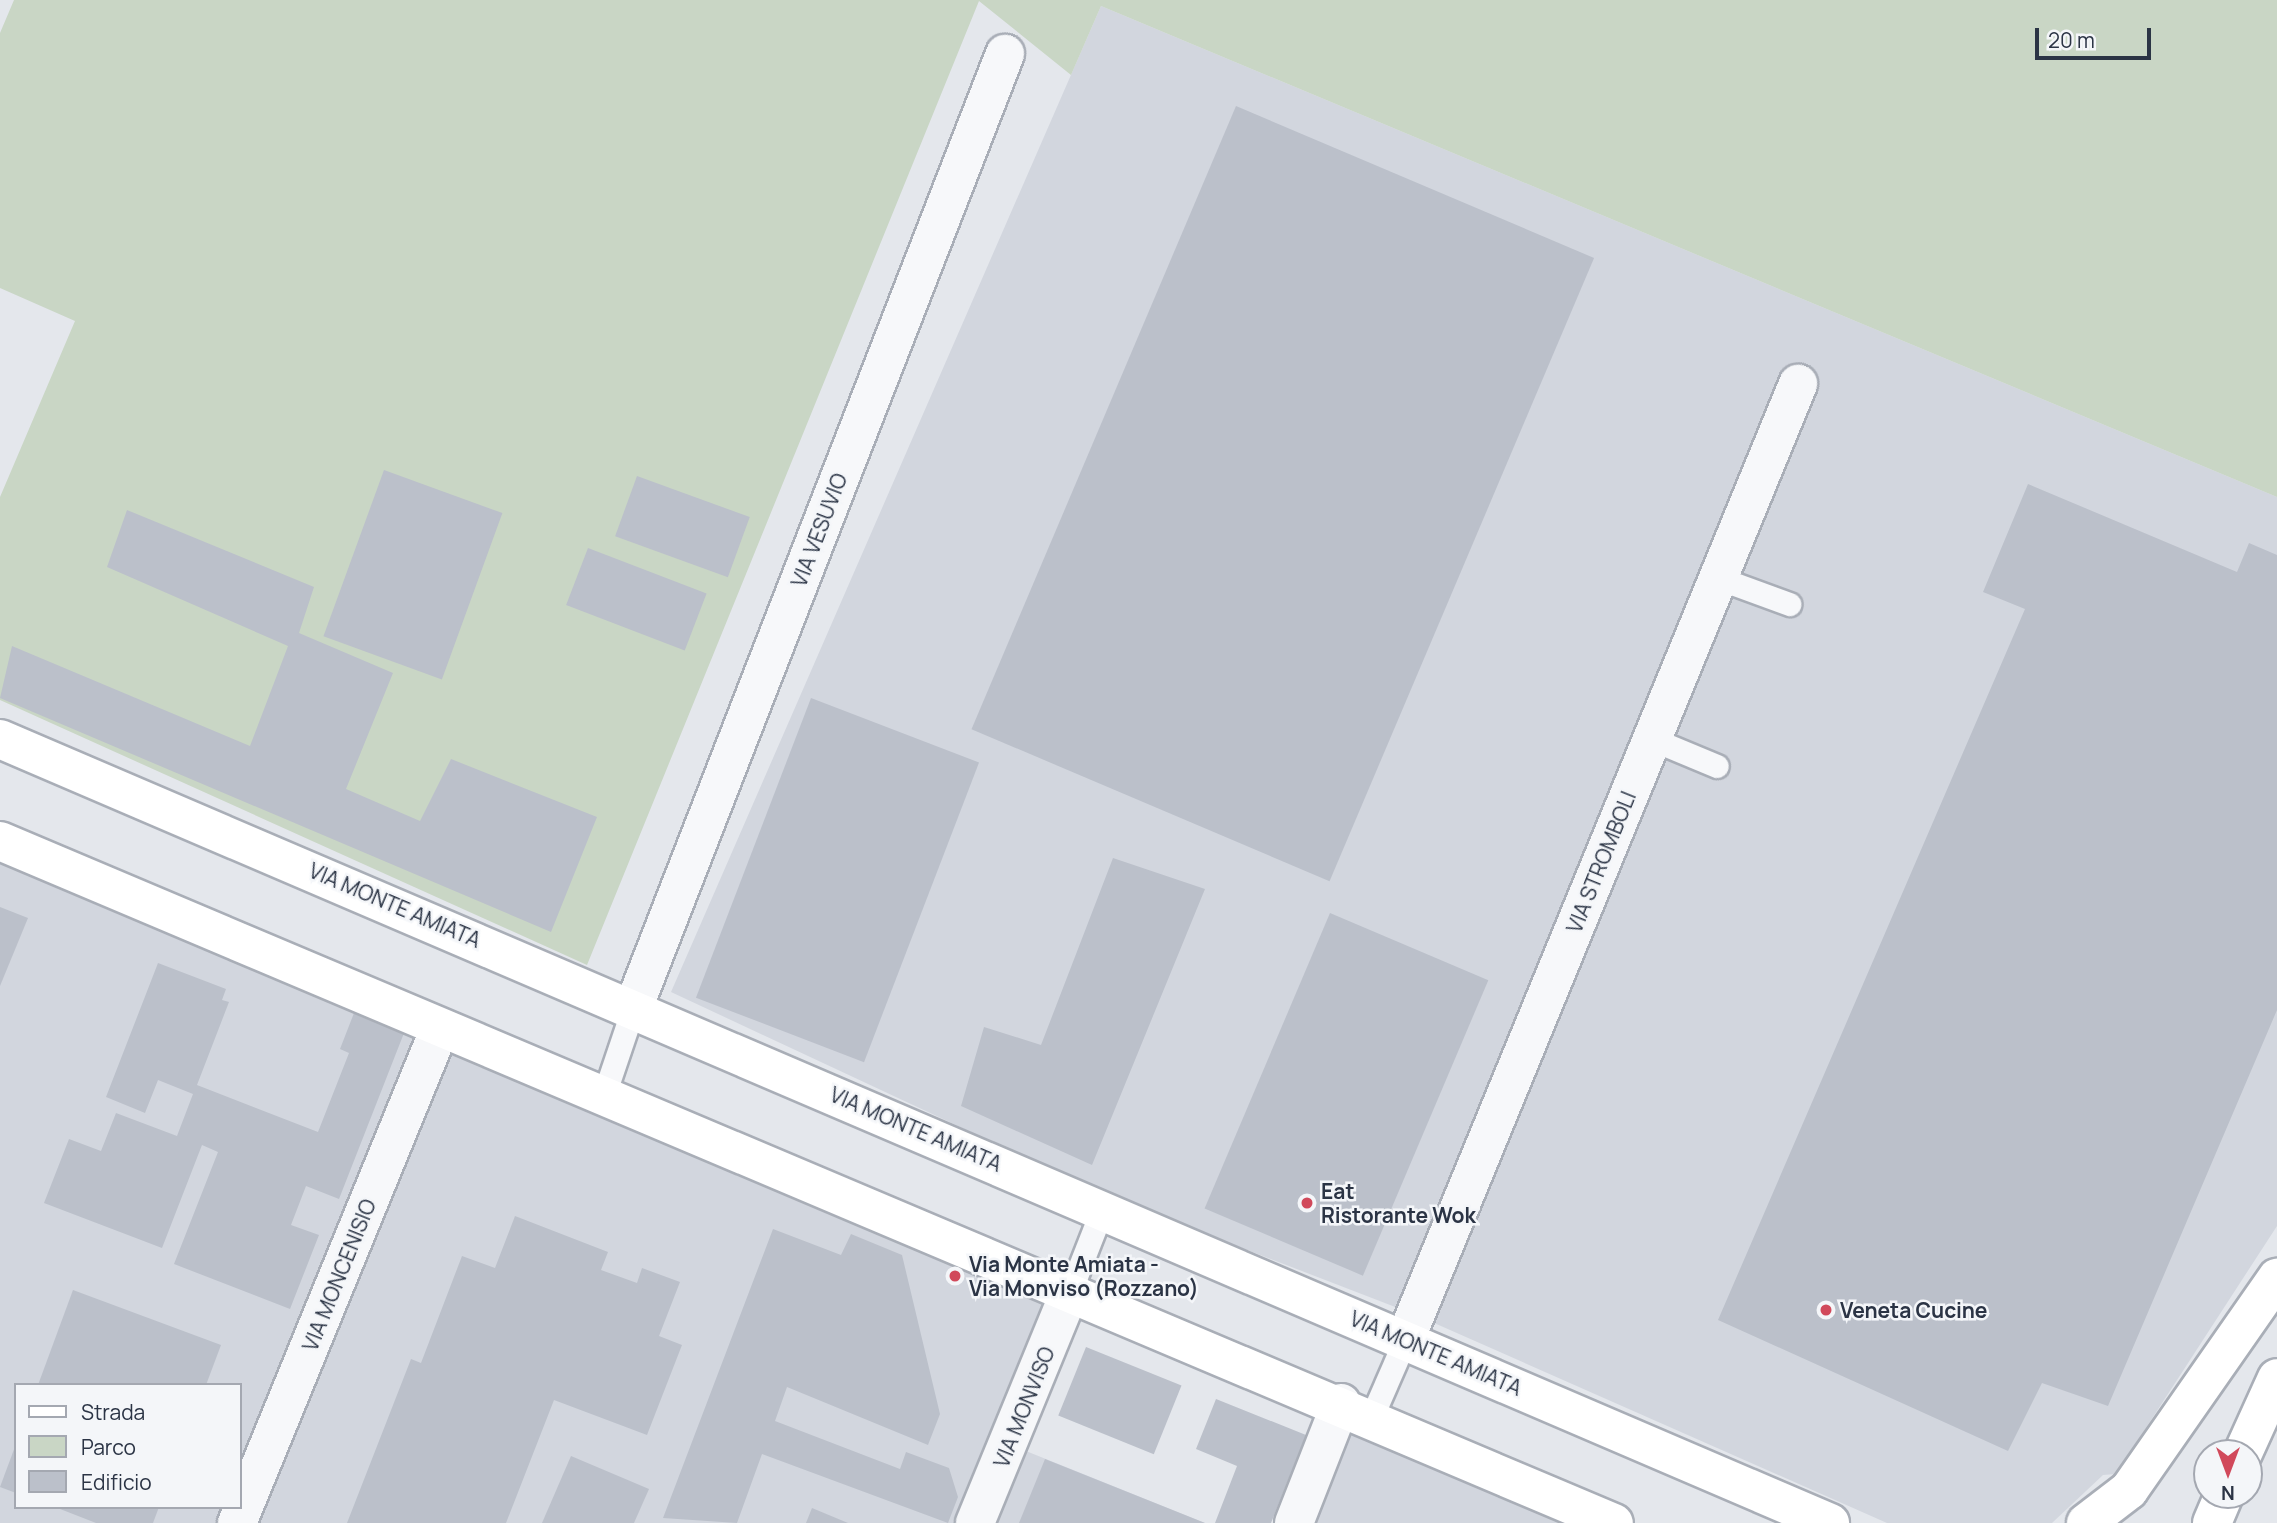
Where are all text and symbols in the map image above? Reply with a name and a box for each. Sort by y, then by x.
scale bar [2039,14,2154,58]
text: 20 m [2048,26,2095,54]
street label: VIA VESUVIO [786,470,852,590]
street label: VIA STROMBOLI [1561,788,1641,936]
street label: VIA MONTE AMIATA [305,857,485,953]
street label: VIA MONTE AMIATA [826,1081,1006,1177]
place label: Eat Ristorante Wok [1321,1178,1476,1228]
street label: VIA MONCENISIO [297,1195,381,1355]
marker: Eat Ristorante Wok [1299,1195,1315,1211]
place label: Via Monte Amiata - Via Monviso (Rozzano) [969,1251,1199,1301]
marker: Via Monte Amiata - Via Monviso (Rozzano) [947,1268,963,1284]
place label: Veneta Cucine [1840,1297,1987,1323]
marker: Veneta Cucine [1818,1302,1834,1318]
street label: VIA MONTE AMIATA [1346,1305,1526,1401]
street label: VIA MONVISO [988,1343,1060,1471]
legend [14,1383,242,1509]
text: Strada [81,1398,145,1426]
text: Parco [81,1433,136,1461]
north arrow [2193,1439,2263,1509]
text: Edificio [81,1468,152,1496]
text: N [2221,1480,2235,1506]

